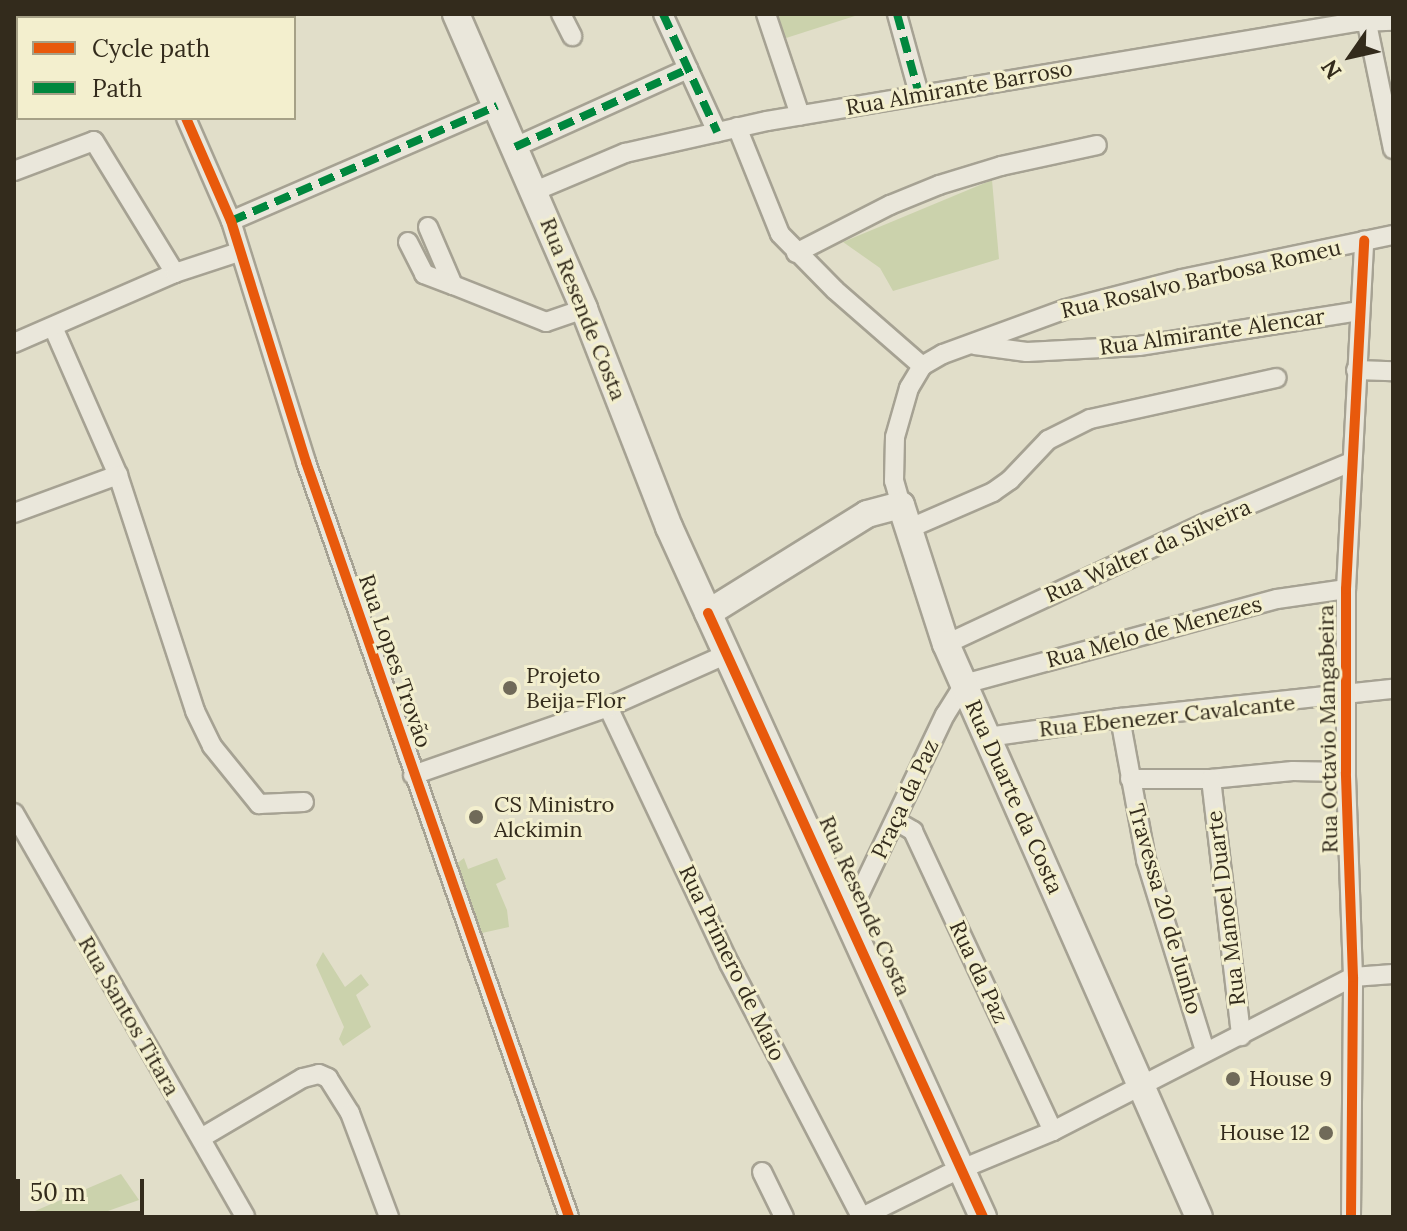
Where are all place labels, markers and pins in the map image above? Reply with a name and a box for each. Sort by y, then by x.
place label: Projeto Beija-Flor [526,662,626,714]
marker: Projeto Beija-Flor [501,679,519,697]
place label: CS Ministro Alckimin [494,791,614,842]
marker: CS Ministro Alckimin [465,806,487,828]
place label: House 9 [1249,1066,1332,1092]
marker: House 9 [1224,1070,1242,1088]
place label: House 12 [1220,1120,1310,1146]
marker: House 12 [1317,1124,1335,1142]

